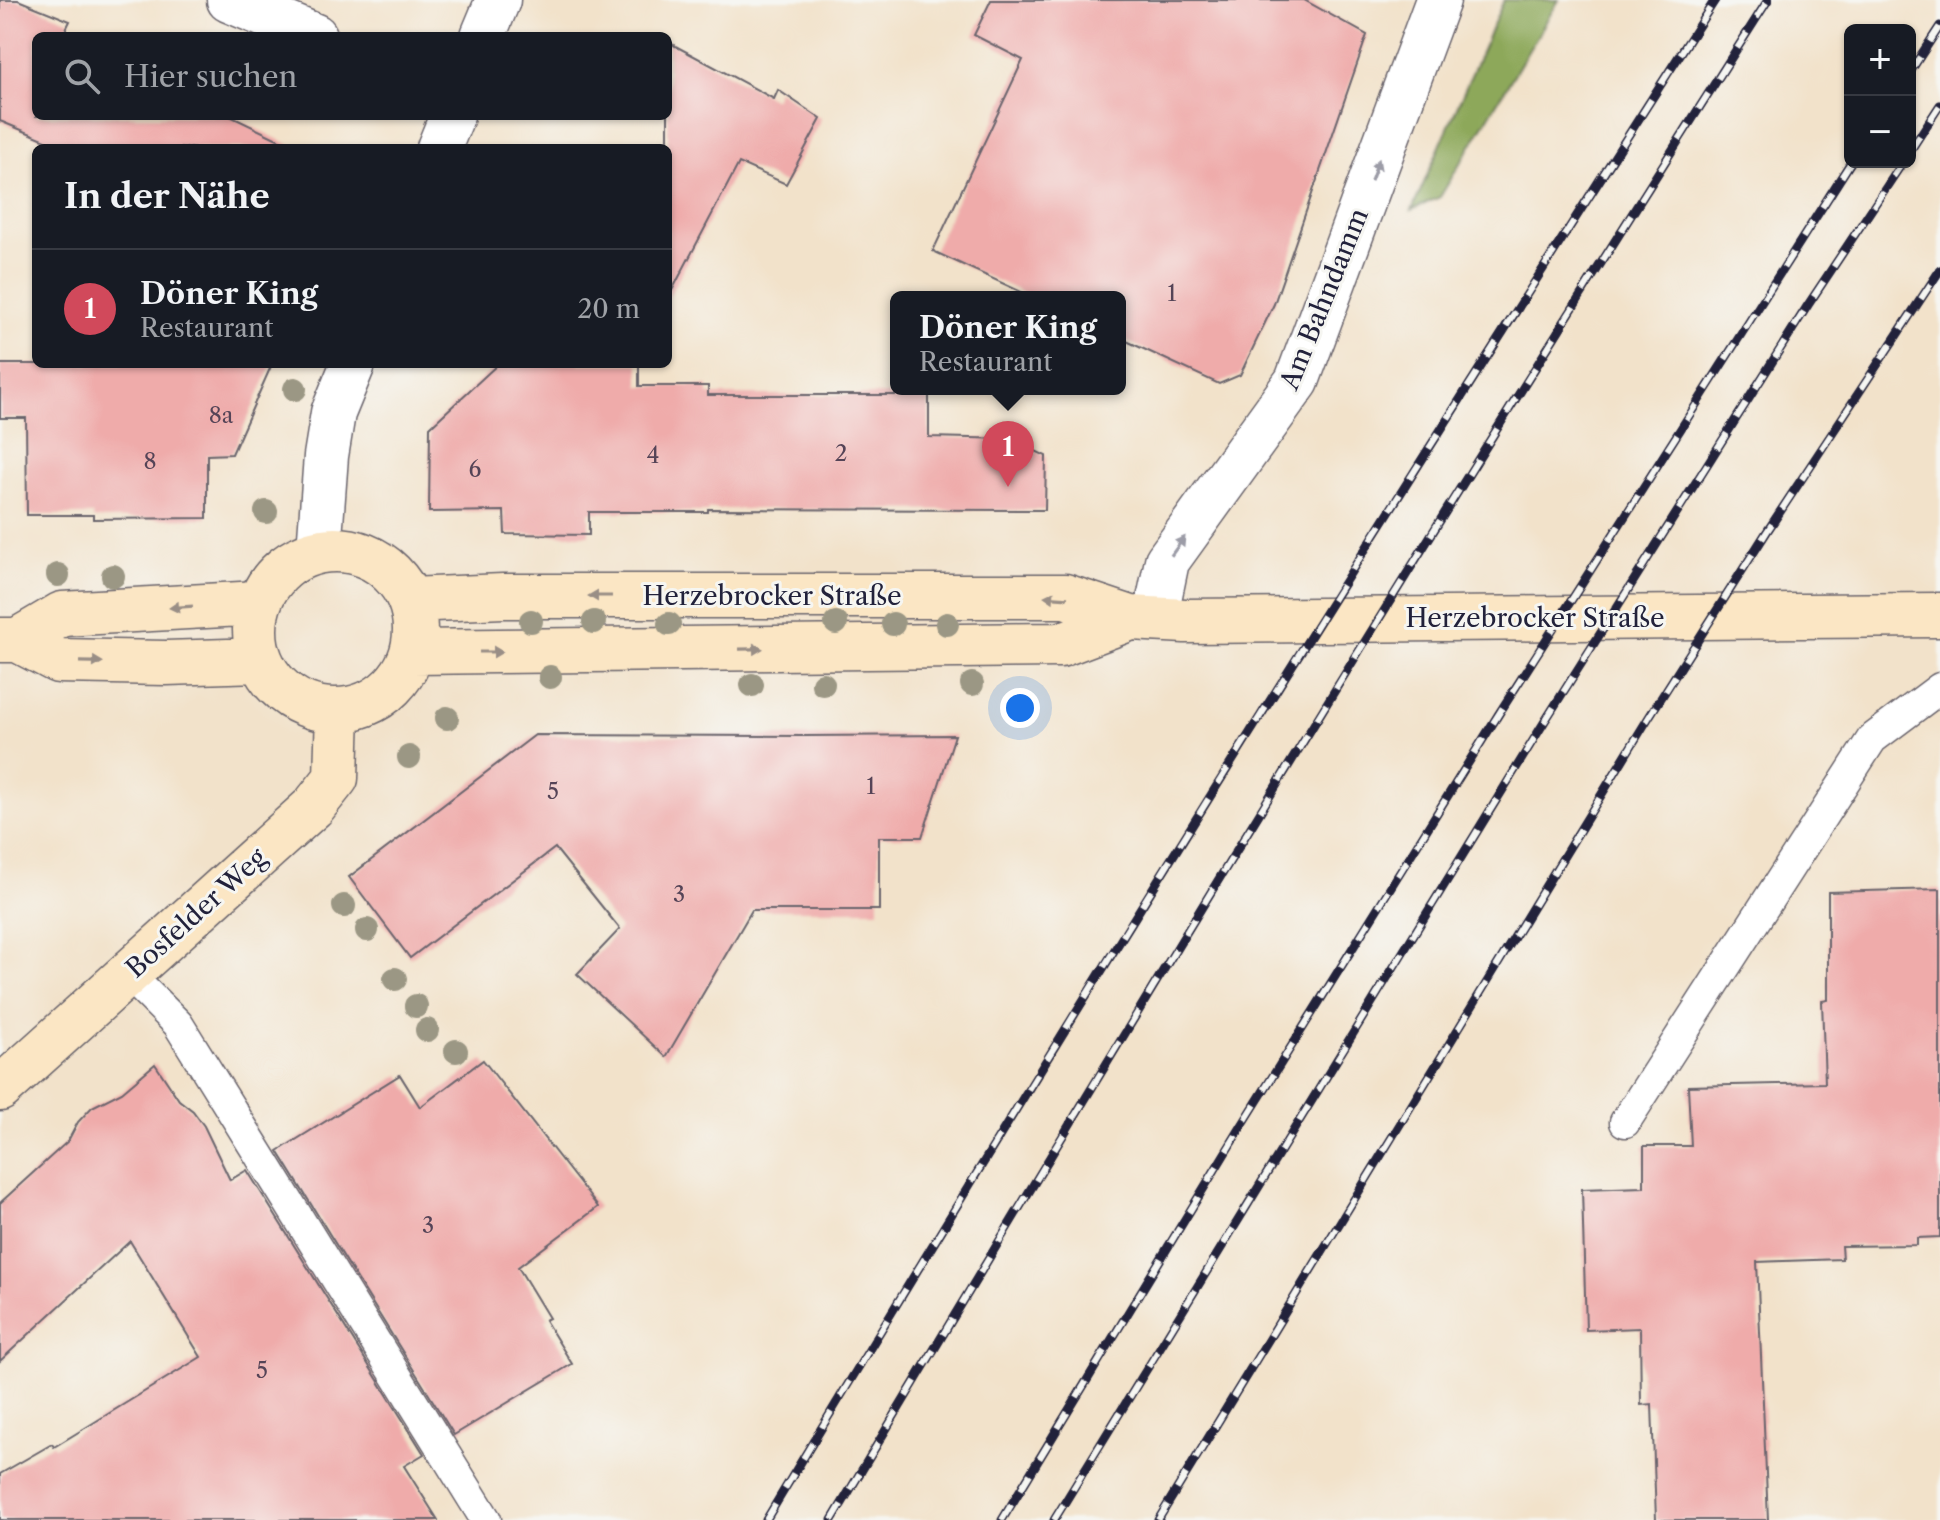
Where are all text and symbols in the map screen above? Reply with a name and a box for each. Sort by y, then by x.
map controls [1844,24,1916,168]
button: + [1844,24,1916,96]
search box [32,32,672,120]
icon: search [60,54,104,98]
text: Hier suchen [124,58,297,95]
button: − [1844,96,1916,168]
one-way arrow [1369,158,1382,182]
text: In der Nähe [64,175,270,217]
street label: Am Bahndamm [1273,204,1375,395]
text: Döner King [140,275,318,312]
house number: 1 [1167,280,1177,307]
popup [890,291,1126,395]
text: 1 [84,293,96,325]
text: 20 m [577,293,640,325]
text: Döner King [919,309,1097,346]
text: Restaurant [140,312,274,344]
text: Restaurant [919,346,1053,378]
house number: 8a [209,402,234,429]
pin: 1 [982,421,1034,487]
house number: 2 [835,440,847,467]
house number: 4 [647,442,659,469]
house number: 8 [143,448,157,475]
house number: 6 [469,456,482,483]
one-way arrow [1170,535,1186,557]
street label: Herzebrocker Straße [643,580,901,612]
one-way arrow [587,590,612,602]
one-way arrow [1043,590,1068,603]
one-way arrow [168,601,193,614]
street label: Herzebrocker Straße [1406,602,1664,634]
one-way arrow [739,643,764,655]
one-way arrow [479,646,504,658]
one-way arrow [79,655,104,668]
your location [1000,688,1040,728]
house number: 1 [866,773,876,800]
house number: 5 [547,778,559,805]
street label: Bosfelder Weg [119,841,273,984]
house number: 3 [673,881,685,908]
house number: 3 [422,1212,434,1239]
house number: 5 [256,1357,268,1384]

